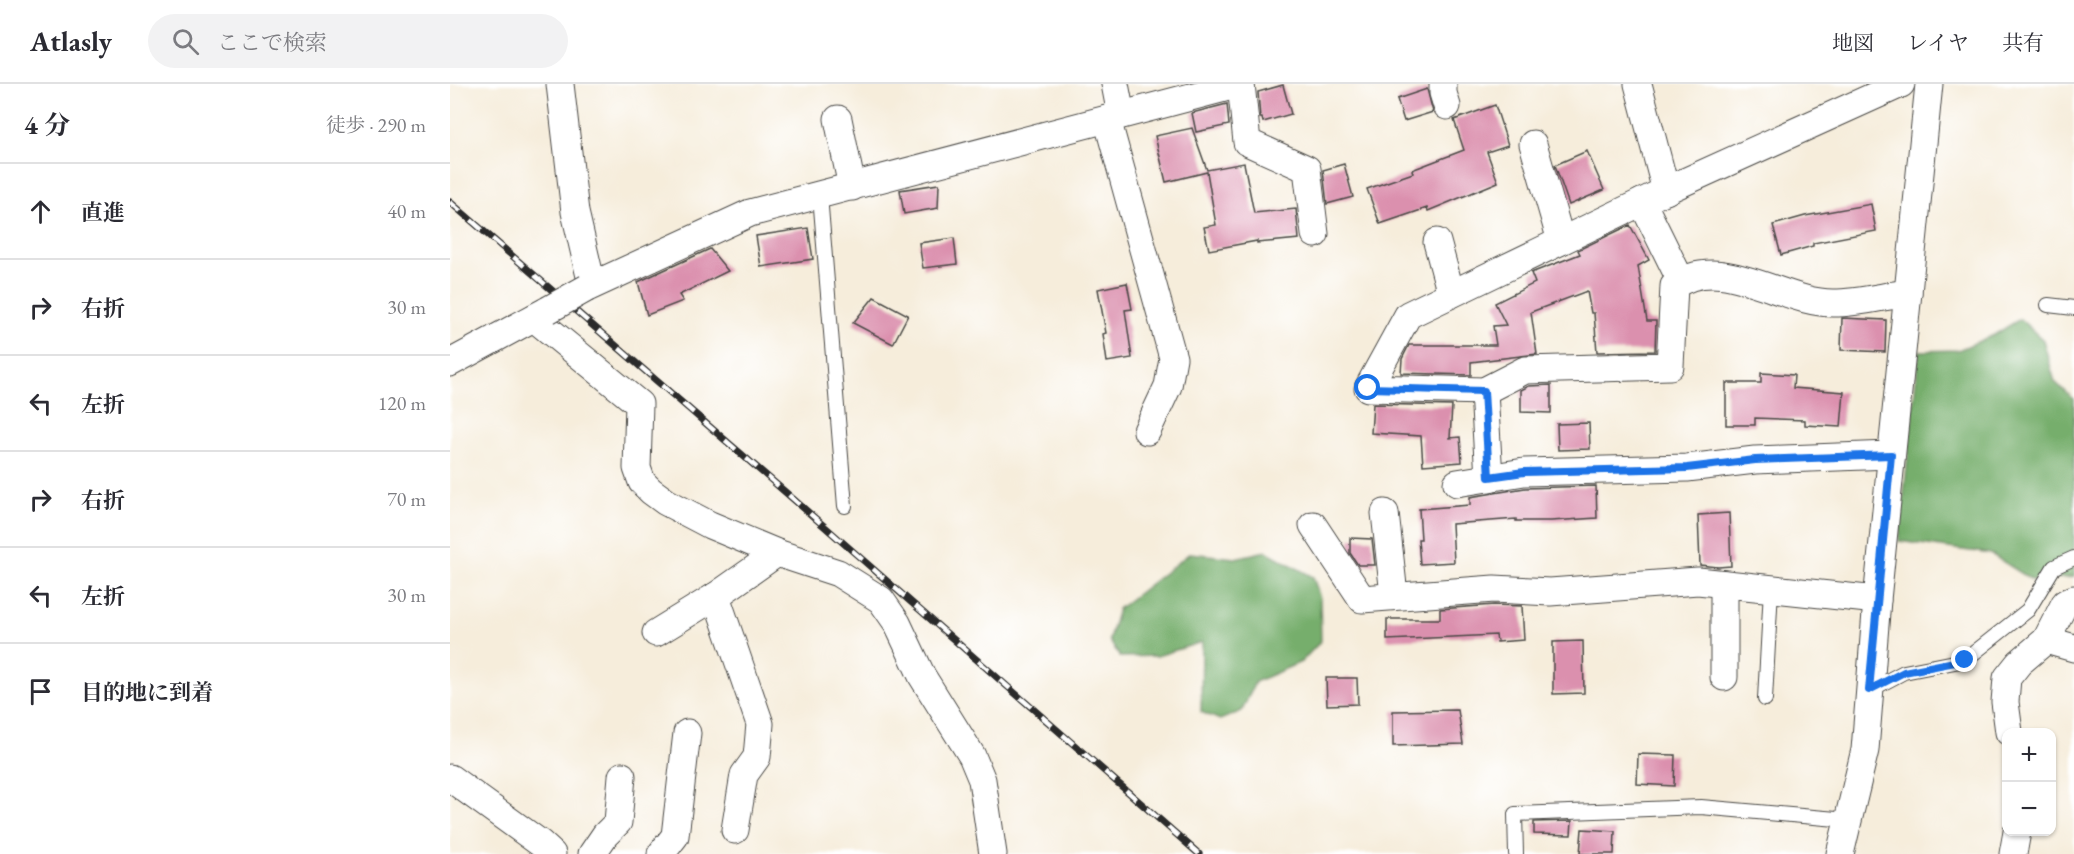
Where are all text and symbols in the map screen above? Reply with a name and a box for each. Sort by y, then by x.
search box [148,14,568,68]
text: Atlasly [30,23,112,59]
icon: search [169,25,202,58]
text: ここで検索 [217,28,327,57]
text: 地図 [1832,29,1874,56]
text: レイヤ [1907,29,1969,56]
text: 共有 [2002,29,2044,56]
text: 4 分 [24,108,70,142]
text: 徒歩 · 290 m [326,112,426,138]
icon: ahead [24,195,57,228]
text: 直進 [81,198,125,227]
text: 40 m [387,198,426,224]
icon: right [24,291,57,324]
text: 右折 [81,294,125,323]
text: 30 m [387,294,426,320]
route start [1354,374,1380,400]
icon: left [24,387,57,420]
text: 左折 [81,390,125,419]
text: 120 m [378,390,426,416]
icon: right [24,483,57,516]
text: 右折 [81,486,125,515]
text: 70 m [387,486,426,512]
icon: left [24,579,57,612]
text: 左折 [81,582,125,611]
text: 30 m [387,582,426,608]
route end [1951,646,1977,672]
icon: arrive [24,675,57,708]
text: 目的地に到着 [81,678,213,707]
map controls [2002,728,2056,836]
button: + [2002,728,2056,782]
button: − [2002,782,2056,836]

